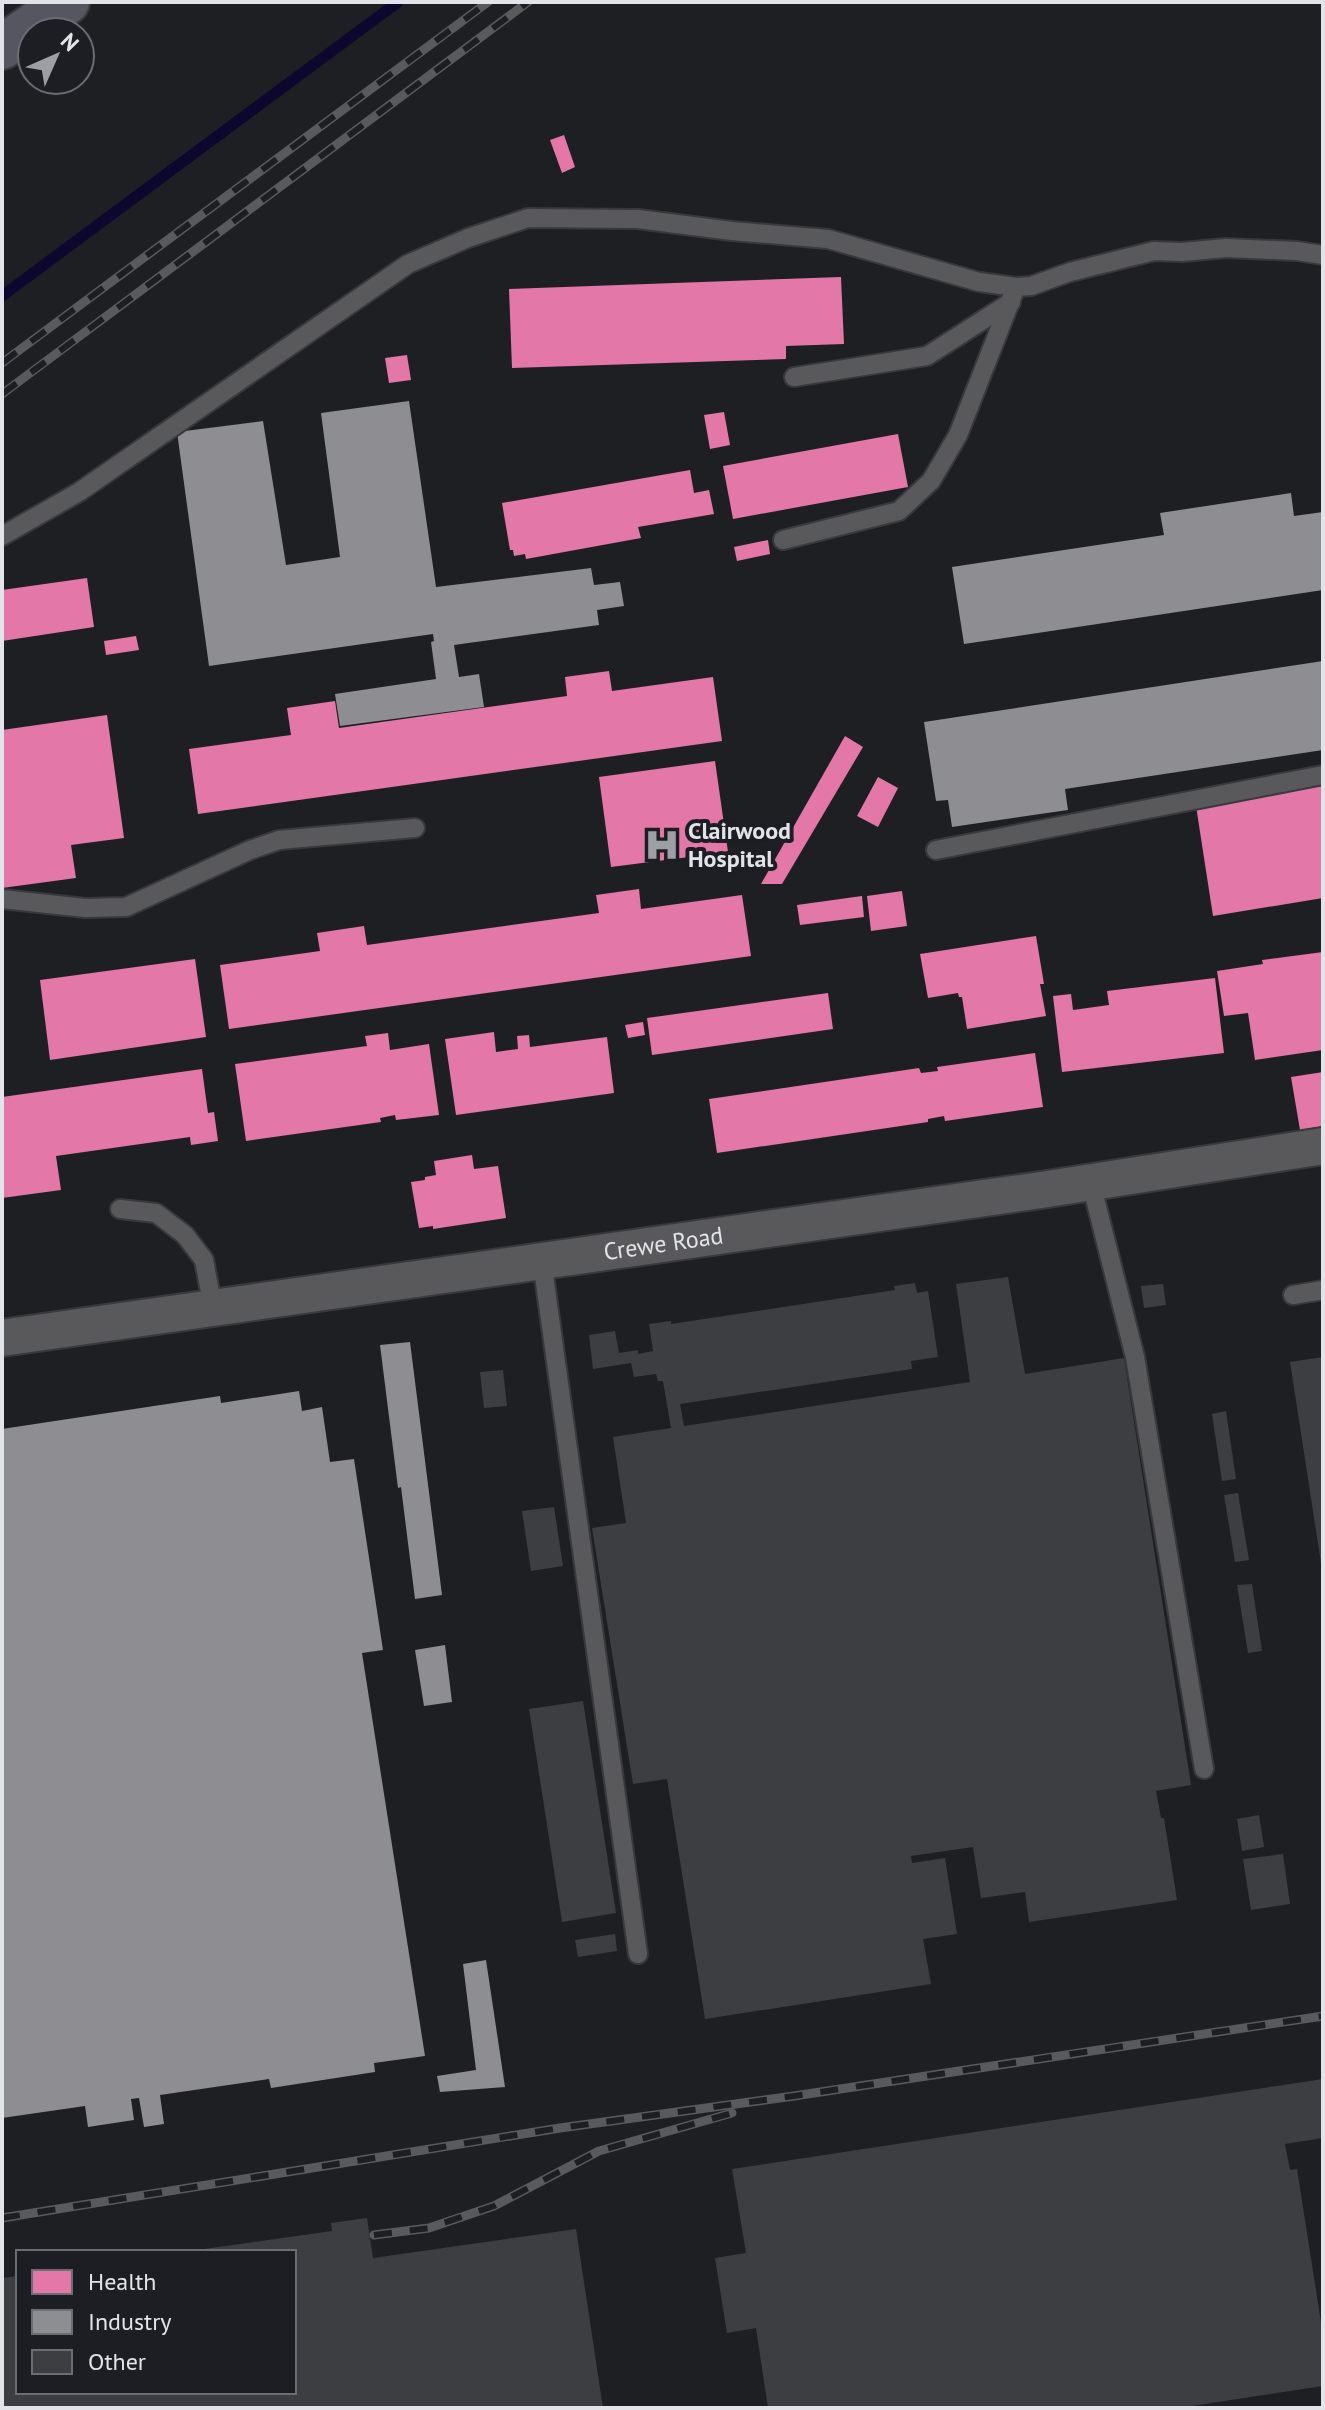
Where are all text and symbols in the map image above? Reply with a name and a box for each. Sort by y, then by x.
north arrow [16,16,96,96]
text: N [55,27,85,57]
place label: Clairwood Hospital [688,815,791,874]
hospital icon: Clairwood Hospital [643,826,681,864]
street label: Crewe Road [602,1219,725,1267]
legend [16,2250,296,2394]
text: Health [88,2266,157,2297]
text: Industry [88,2306,172,2337]
text: Other [88,2346,146,2377]

